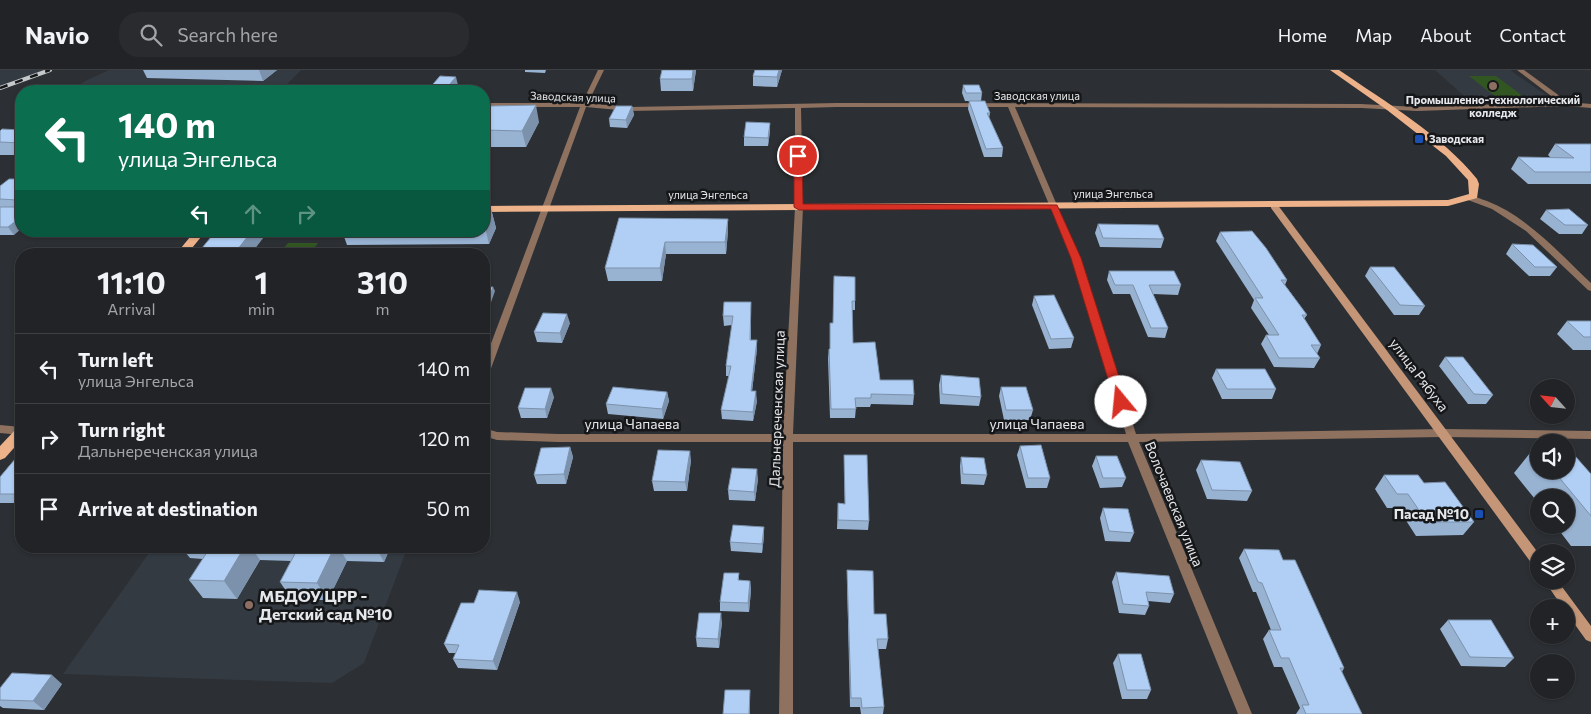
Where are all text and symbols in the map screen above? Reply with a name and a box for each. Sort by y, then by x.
search box [119,12,469,57]
text: Navio [25,20,89,49]
icon: search [137,21,165,49]
text: Search here [177,23,278,46]
text: Home [1278,24,1327,46]
text: Map [1355,24,1392,46]
text: About [1420,24,1472,46]
text: Contact [1500,24,1566,46]
marker: Промышленно-технологический колледж [1487,80,1499,92]
street label: Заводская улица [530,89,616,104]
street label: Заводская улица [994,89,1080,102]
place label: Промышленно-технологический колледж [1406,93,1580,119]
text: 140 m [118,102,216,145]
icon: left [35,105,100,170]
place label: Заводская [1429,132,1484,145]
marker: Заводская [1413,133,1425,145]
pin [777,135,819,177]
icon: arrive [784,142,812,170]
text: улица Энгельса [118,145,277,172]
street label: улица Энгельса [1073,187,1153,200]
street label: улица Энгельса [668,188,748,201]
icon: left [186,200,214,228]
icon: ahead [239,200,267,228]
icon: right [292,200,320,228]
text: 11:10 [97,263,166,300]
text: 1 [255,263,268,300]
text: 310 [357,263,408,300]
text: Arrival [107,299,156,318]
text: min [248,299,275,318]
text: m [375,299,389,318]
street label: Дальнереченская улица [765,330,788,488]
street label: улица Рябуха [1386,335,1452,415]
text: Turn left [78,348,153,371]
icon: left [35,355,63,383]
text: 140 m [418,357,470,380]
text: улица Энгельса [78,371,194,390]
position arrow [1094,375,1146,427]
north arrow [1530,379,1575,424]
map controls [1530,379,1575,699]
street label: улица Чапаева [585,415,680,432]
street label: улица Чапаева [990,415,1085,432]
text: Turn right [78,418,165,441]
icon: right [35,425,63,453]
text: 120 m [419,427,470,450]
button: sound [1530,434,1575,479]
street label: Волочаевская улица [1142,439,1207,569]
text: Дальнереченская улица [78,441,258,460]
button: search [1530,489,1575,534]
icon: arrive [35,495,63,523]
text: Arrive at destination [78,497,258,520]
text: 50 m [426,497,470,520]
place label: Пасад №10 [1394,505,1469,522]
marker: Пасад №10 [1473,508,1485,520]
button: layers [1530,544,1575,589]
place label: МБДОУ ЦРР - Детский сад №10 [259,586,392,623]
marker: МБДОУ ЦРР - Детский сад №10 [243,599,255,611]
button: + [1530,599,1575,644]
button: − [1530,654,1575,699]

